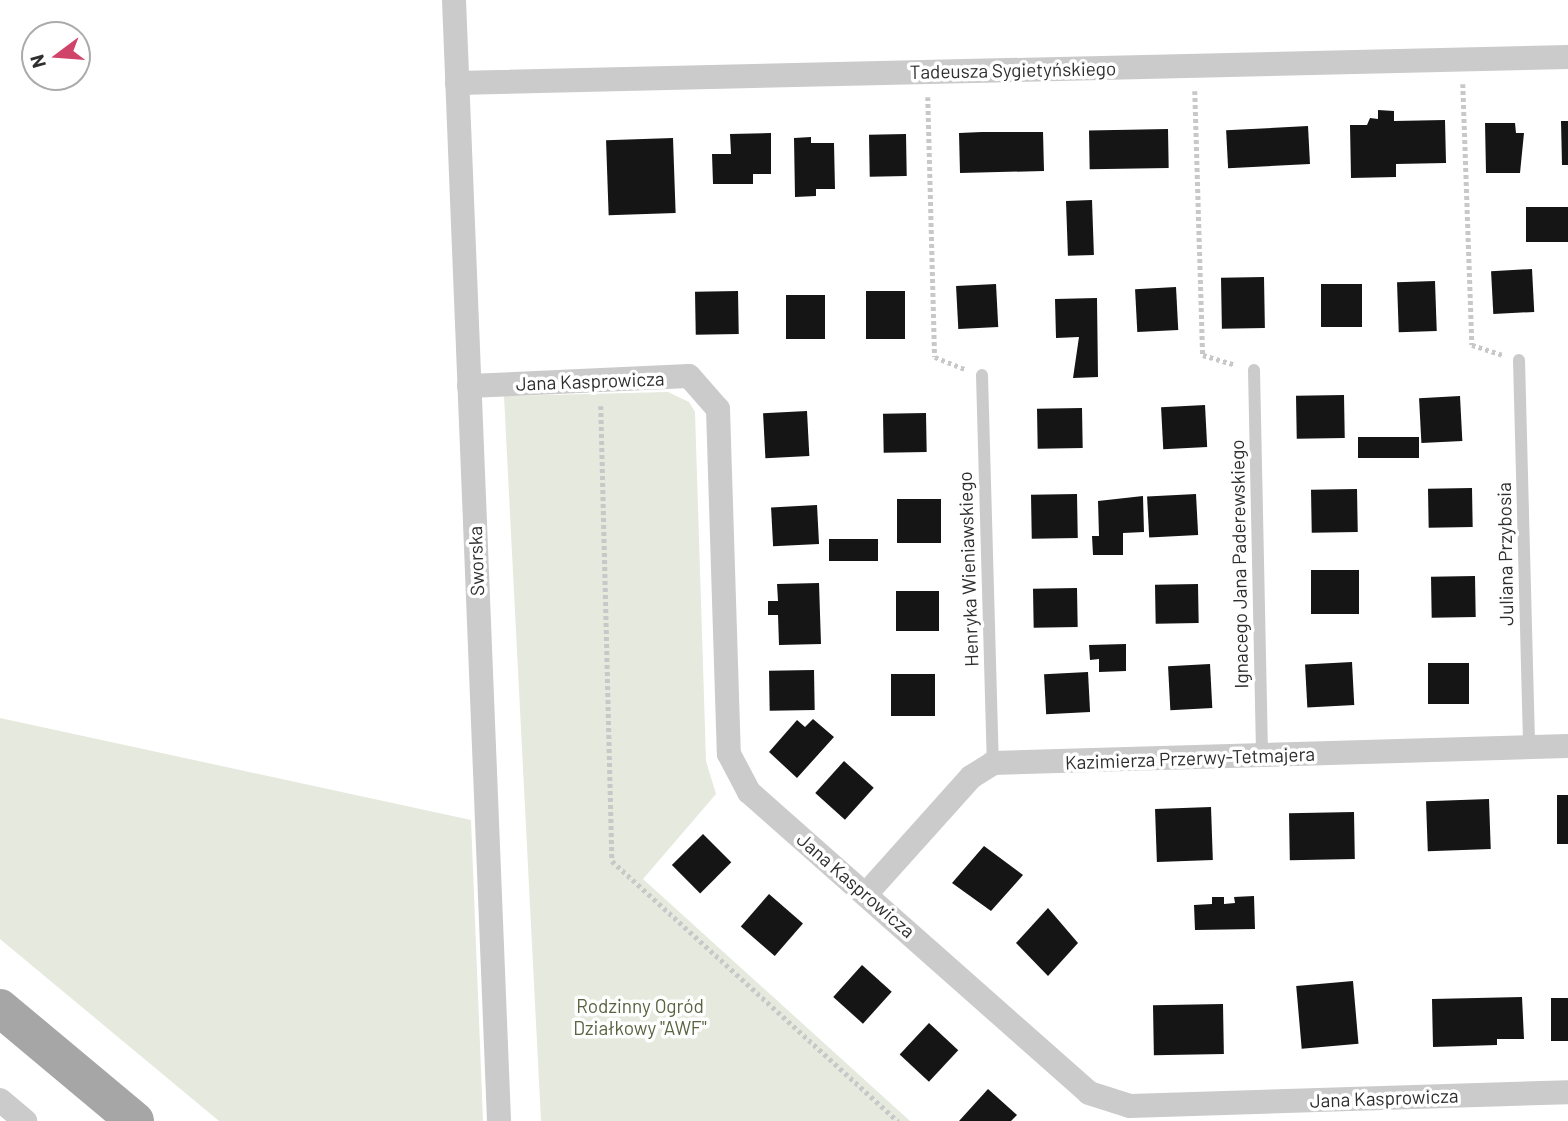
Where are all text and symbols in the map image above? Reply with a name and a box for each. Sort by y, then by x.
north arrow [21,21,91,91]
text: N [24,52,50,71]
street label: Tadeusza Sygietyńskiego [910,57,1116,83]
street label: Jana Kasprowicza [515,367,665,395]
street label: Ignacego Jana Paderewskiego [1225,439,1253,689]
street label: Henryka Wieniawskiego [953,471,983,667]
street label: Juliana Przybosia [1492,482,1518,626]
street label: Sworska [463,526,489,596]
street label: Kazimierza Przerwy-Tetmajera [1065,742,1315,774]
street label: Jana Kasprowicza [792,828,920,942]
park label: Rodzinny Ogród Działkowy "AWF" [573,995,707,1039]
street label: Jana Kasprowicza [1309,1084,1459,1112]

